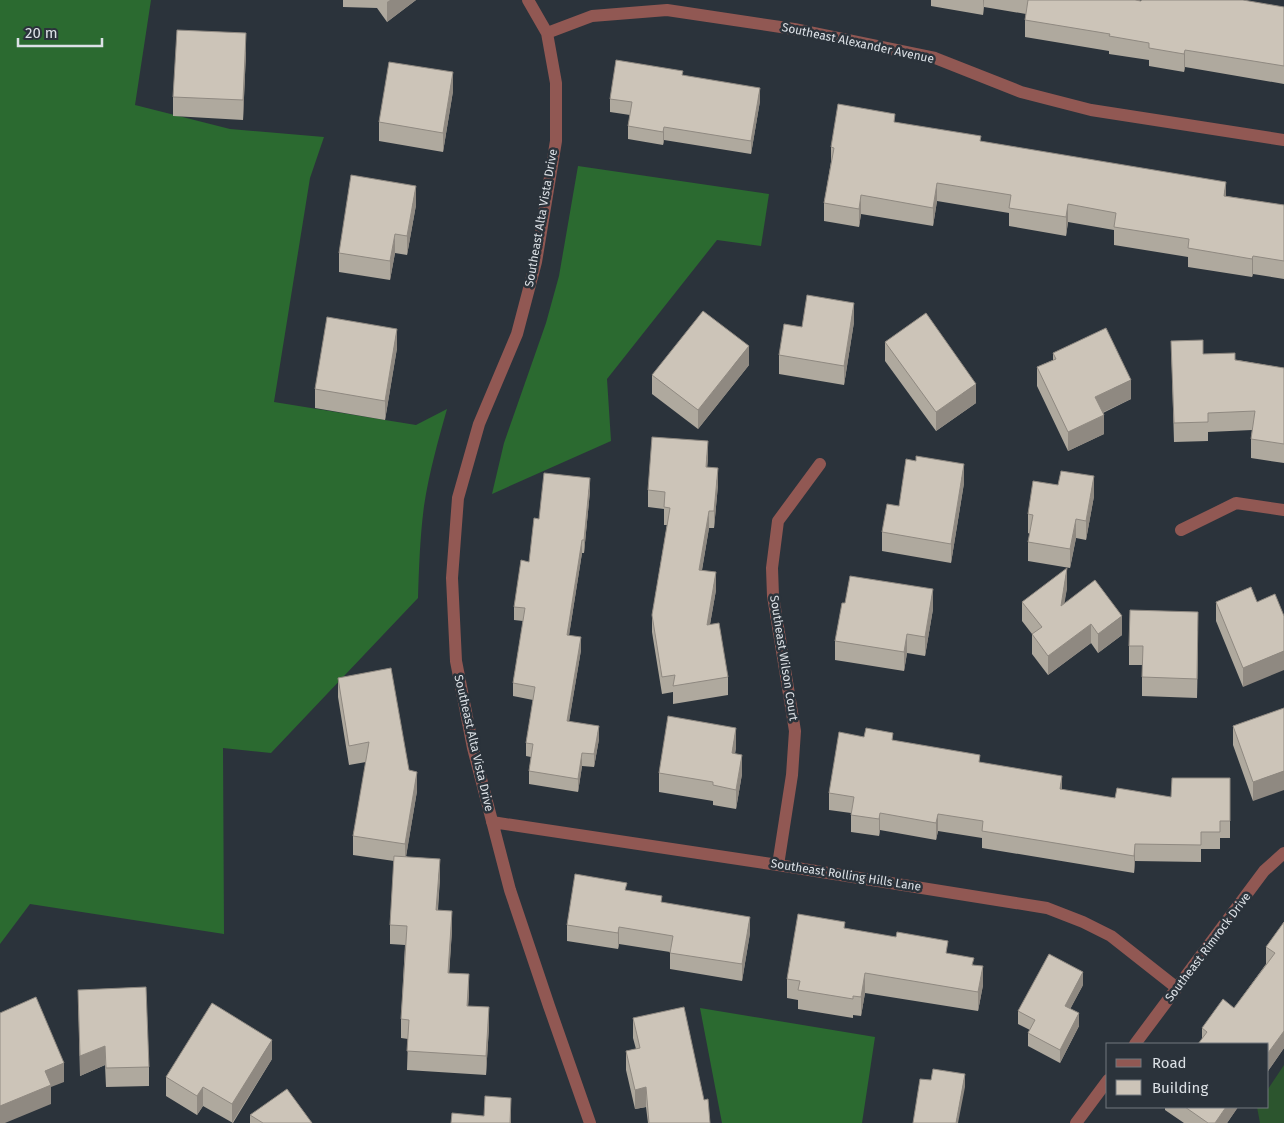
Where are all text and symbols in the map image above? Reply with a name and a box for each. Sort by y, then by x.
scale bar [18,15,101,47]
street label: Southeast Alexander Avenue [781,20,935,66]
text: 20 m [25,24,58,42]
street label: Southeast Alta Vista Drive [522,148,560,288]
street label: Southeast Wilson Court [767,594,801,722]
street label: Southeast Alta Vista Drive [451,673,497,813]
street label: Southeast Rolling Hills Lane [770,856,922,894]
street label: Southeast Rimrock Drive [1162,890,1254,1004]
legend [1106,1043,1269,1108]
text: Road [1152,1054,1187,1072]
text: Building [1152,1079,1208,1097]

